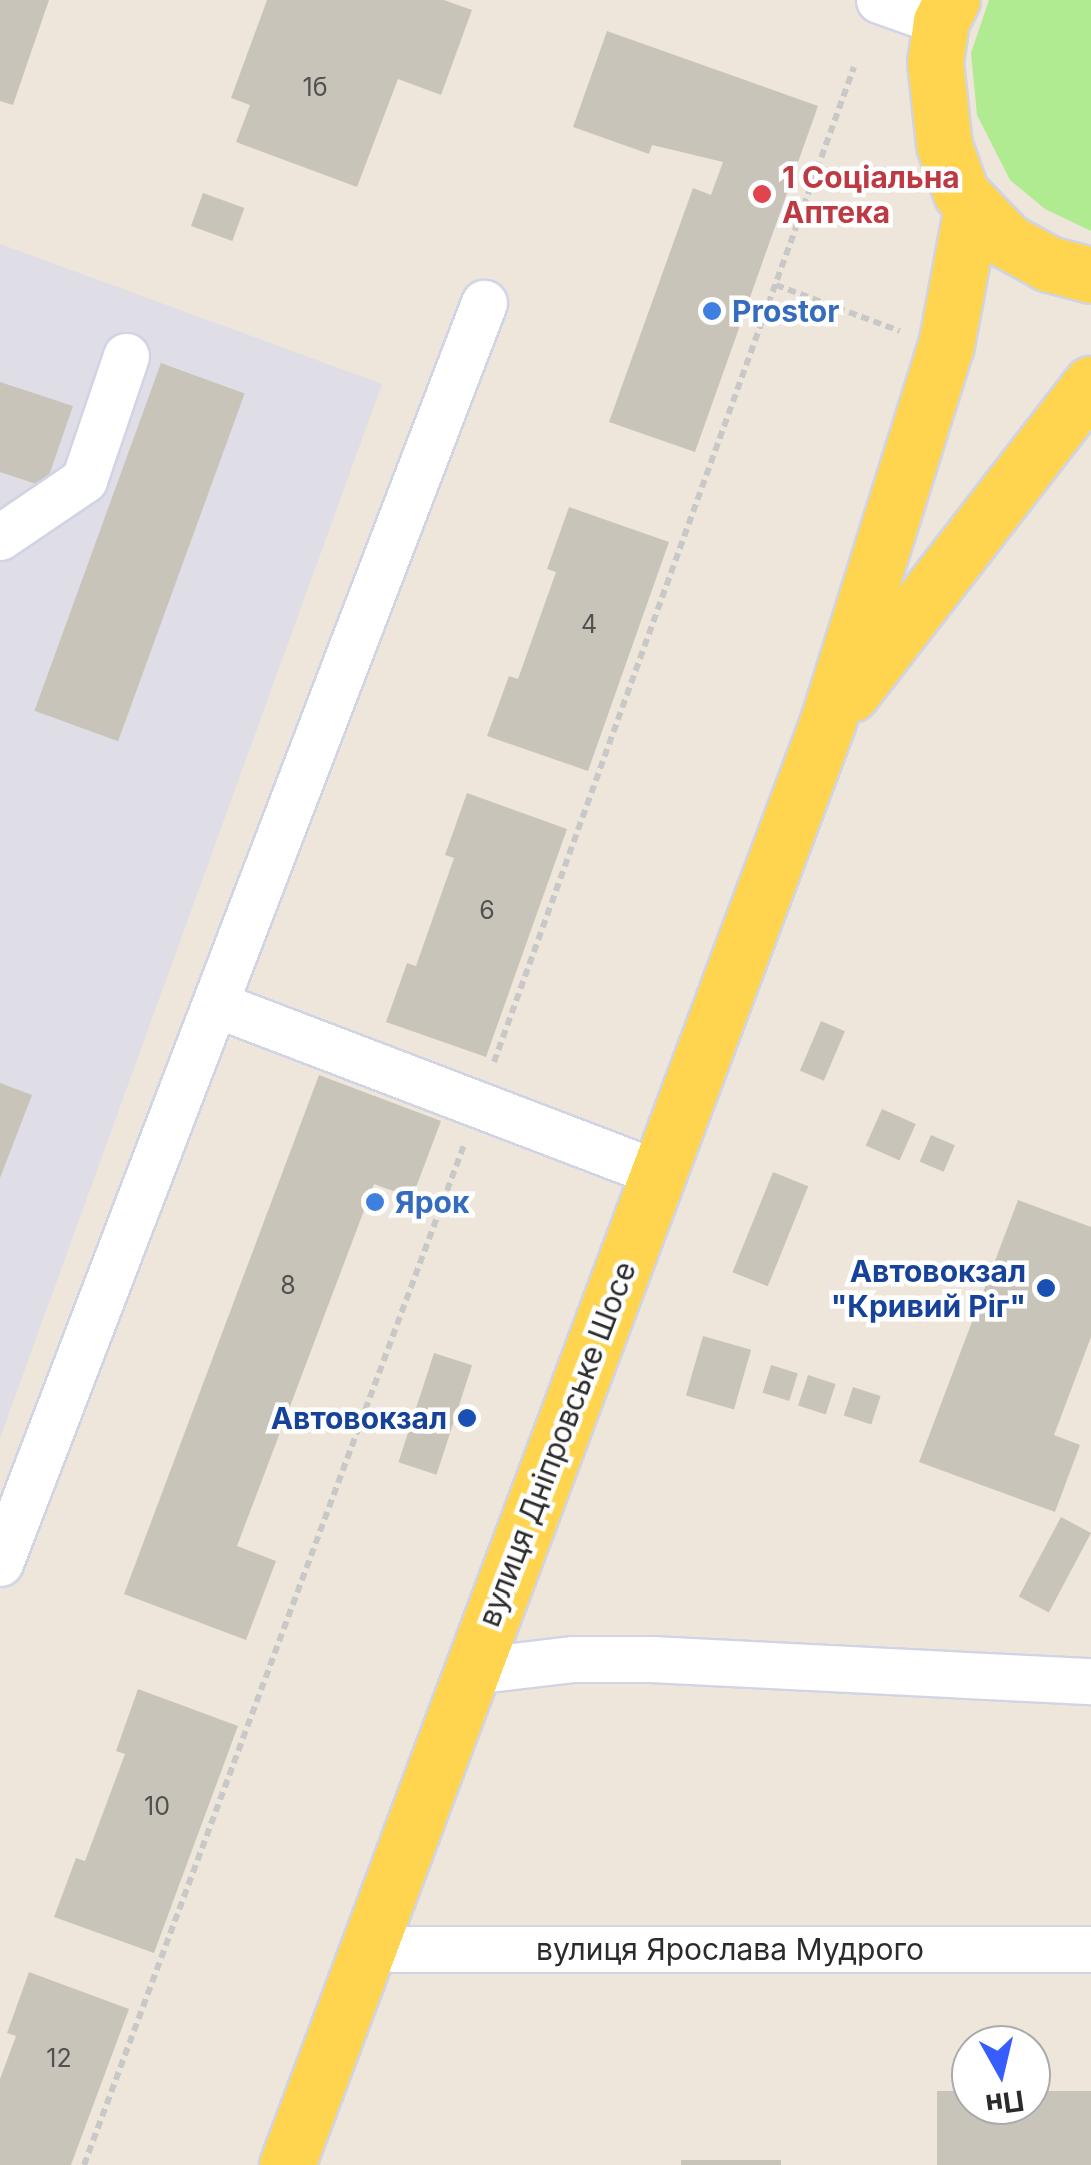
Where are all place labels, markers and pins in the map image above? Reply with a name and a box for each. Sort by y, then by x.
place label: 1 Соціальна Аптека [782,159,960,230]
marker: 1 Соціальна Аптека [751,183,773,205]
place label: Prostor [732,293,839,329]
marker: Prostor [701,300,723,322]
place label: Ярок [395,1184,470,1220]
marker: Ярок [364,1191,386,1213]
place label: Автовокзал "Кривий Ріг" [831,1253,1026,1324]
marker: Автовокзал "Кривий Ріг" [1035,1277,1057,1299]
place label: Автовокзал [271,1400,447,1436]
marker: Автовокзал [456,1407,478,1429]

